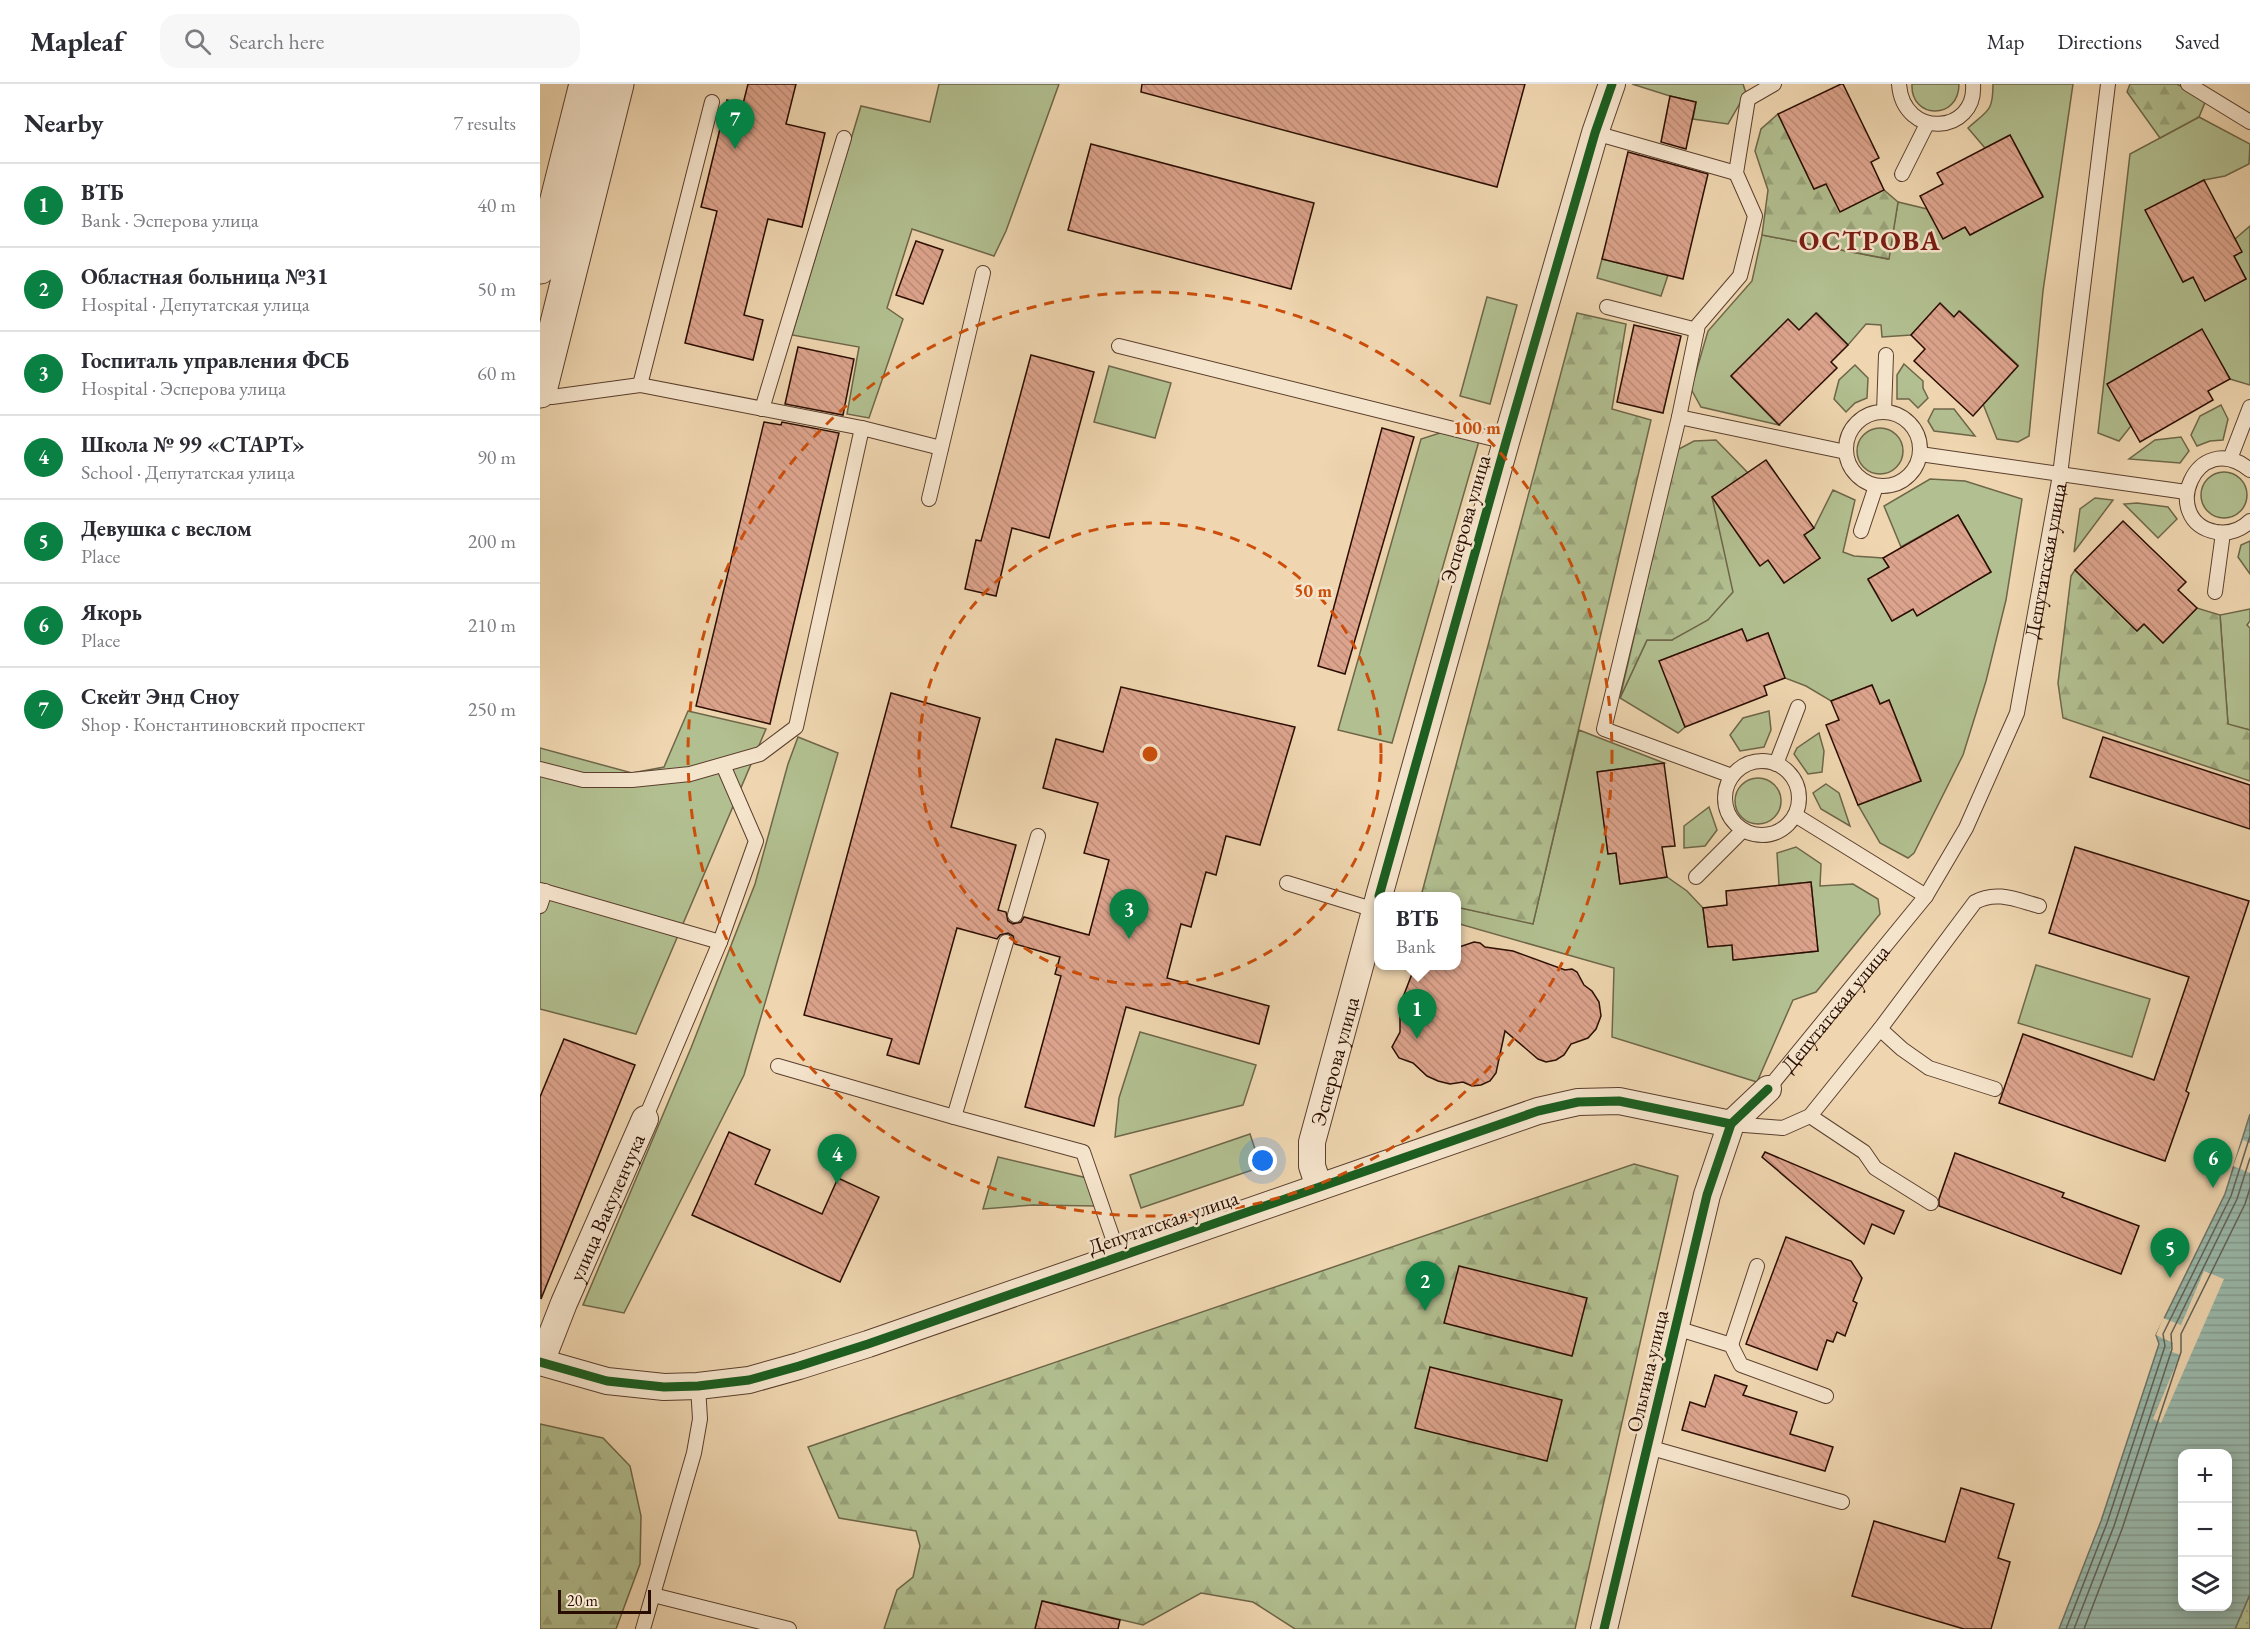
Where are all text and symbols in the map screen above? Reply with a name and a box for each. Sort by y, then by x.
search box [160,14,580,68]
text: Mapleaf [30,23,124,59]
icon: search [181,25,214,58]
text: Search here [229,27,324,56]
text: Map [1987,28,2024,55]
text: Directions [2057,28,2142,55]
text: Saved [2175,28,2220,55]
pin: 7 [716,100,754,149]
text: Nearby [24,106,104,140]
text: 7 results [453,110,516,136]
text: ВТБ [81,178,124,207]
text: 1 [38,192,49,218]
text: 40 m [477,192,516,218]
text: Bank · Эсперова улица [81,207,259,233]
district label: ОСТРОВА [1799,223,1941,258]
text: Областная больница №31 [81,262,328,291]
text: 2 [38,276,49,302]
text: 50 m [477,276,516,302]
text: Hospital · Депутатская улица [81,291,310,317]
text: Госпиталь управления ФСБ [81,346,349,375]
text: 3 [38,360,49,386]
text: 60 m [477,360,516,386]
text: Hospital · Эсперова улица [81,375,286,401]
text: 100 m [1453,416,1501,439]
text: Школа № 99 «СТАРТ» [81,430,305,459]
text: 4 [38,444,49,470]
text: 90 m [477,444,516,470]
street label: Эсперова улица [1434,451,1496,586]
text: School · Депутатская улица [81,459,295,485]
street label: Депутатская улица [2017,480,2072,640]
text: Девушка с веслом [81,514,252,543]
text: 5 [38,528,49,554]
text: 200 m [468,528,516,554]
text: Place [81,543,120,569]
text: 50 m [1294,579,1332,602]
text: Якорь [81,598,142,627]
text: 6 [38,612,49,638]
text: 210 m [468,612,516,638]
text: Place [81,627,120,653]
text: Скейт Энд Сноу [81,682,239,711]
text: 7 [38,696,49,722]
text: 250 m [468,696,516,722]
text: Shop · Константиновский проспект [81,711,365,737]
centre of rings [1140,744,1160,764]
pin: 3 [1110,890,1148,939]
popup [1374,892,1461,970]
text: ВТБ [1396,904,1439,933]
text: Bank [1396,933,1436,959]
street label: Депутатская улица [1774,938,1895,1077]
pin: 1 [1398,990,1436,1039]
street label: Эсперова улица [1304,993,1365,1129]
street label: улица Вакуленчука [562,1129,651,1285]
pin: 4 [818,1134,856,1184]
pin: 6 [2194,1138,2232,1188]
your location [1248,1146,1277,1175]
street label: Депутатская улица [1084,1183,1242,1260]
pin: 5 [2150,1228,2190,1278]
pin: 2 [1406,1262,1444,1311]
street label: Ольгина улица [1620,1307,1674,1435]
map controls [2178,1449,2232,1611]
button: + [2178,1449,2232,1503]
button: − [2178,1503,2232,1557]
button: layers [2178,1557,2232,1611]
scale bar [558,1587,651,1614]
text: 20 m [567,1590,598,1611]

